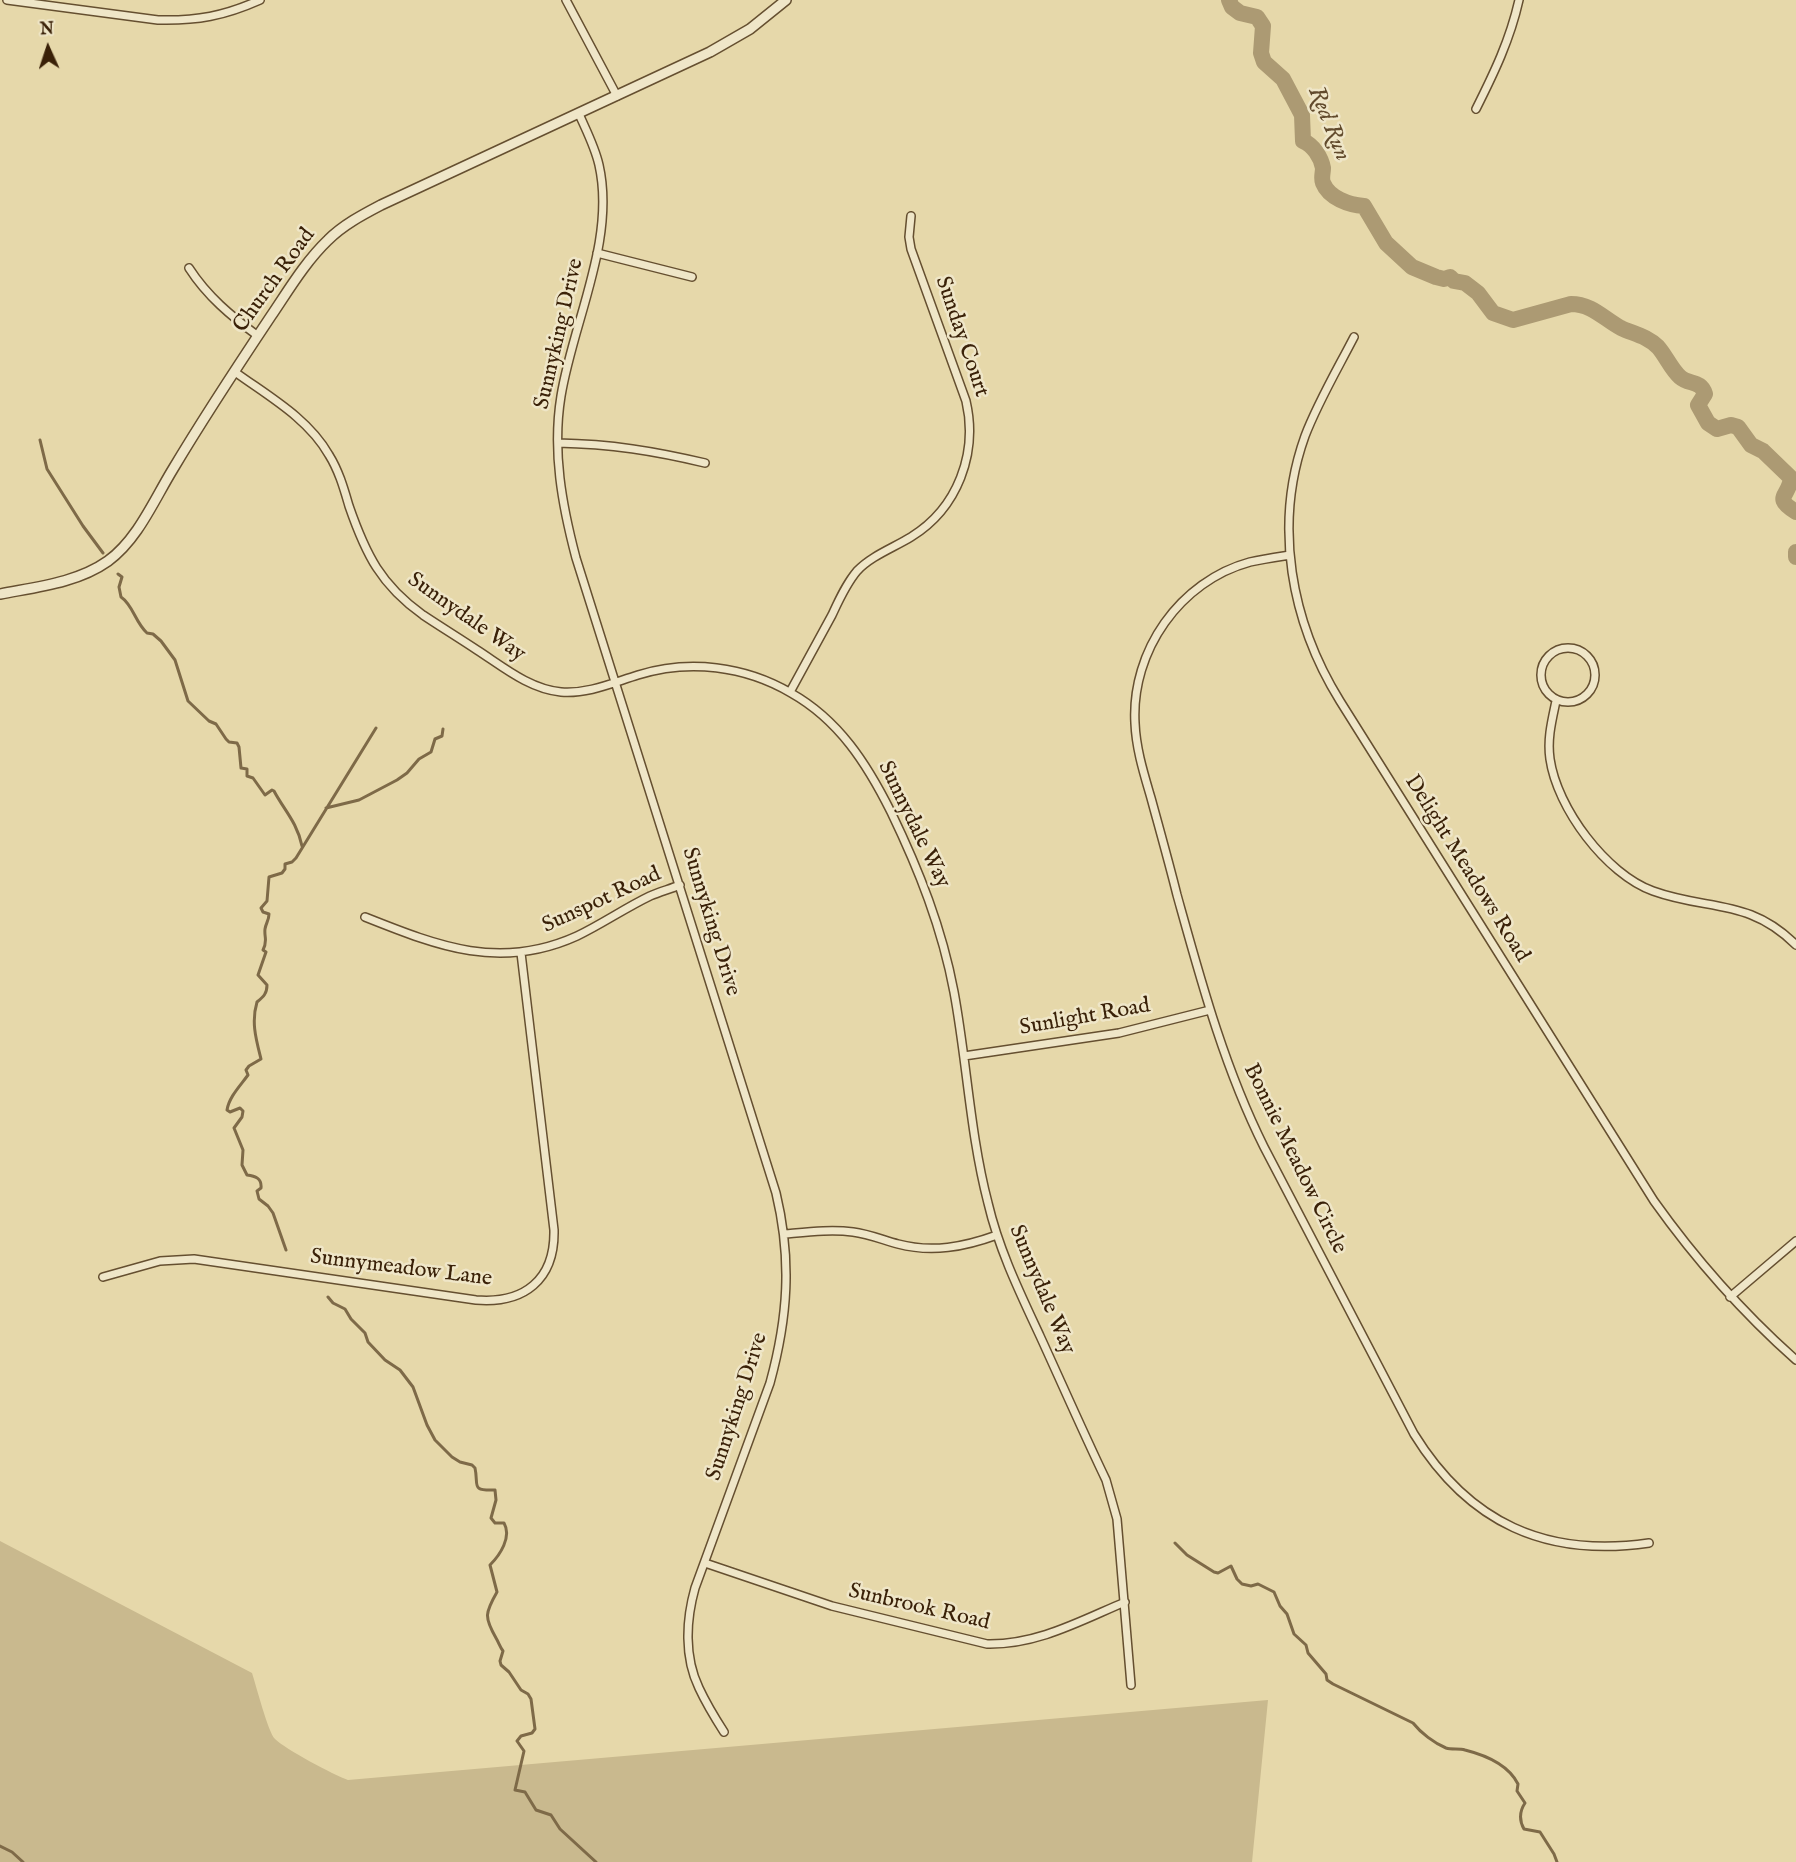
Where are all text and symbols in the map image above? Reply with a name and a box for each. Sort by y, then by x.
north arrow [18,18,78,78]
text: N [40,20,54,40]
water label: Red Run [1300,82,1356,166]
street label: Church Road [228,224,322,338]
street label: Sunnyking Drive [530,256,590,412]
street label: Sunday Court [928,273,994,401]
street label: Sunnydale Way [402,568,530,668]
street label: Sunnydale Way [871,757,955,893]
street label: Delight Meadows Road [1398,771,1534,967]
street label: Sunnyking Drive [675,845,745,999]
street label: Sunspot Road [538,862,666,940]
street label: Sunlight Road [1018,994,1152,1042]
street label: Bonnie Meadow Circle [1236,1060,1352,1258]
street label: Sunnydale Way [1002,1221,1080,1359]
street label: Sunnymeadow Lane [309,1245,493,1293]
street label: Sunnyking Drive [702,1330,774,1484]
street label: Sunbrook Road [846,1579,992,1637]

